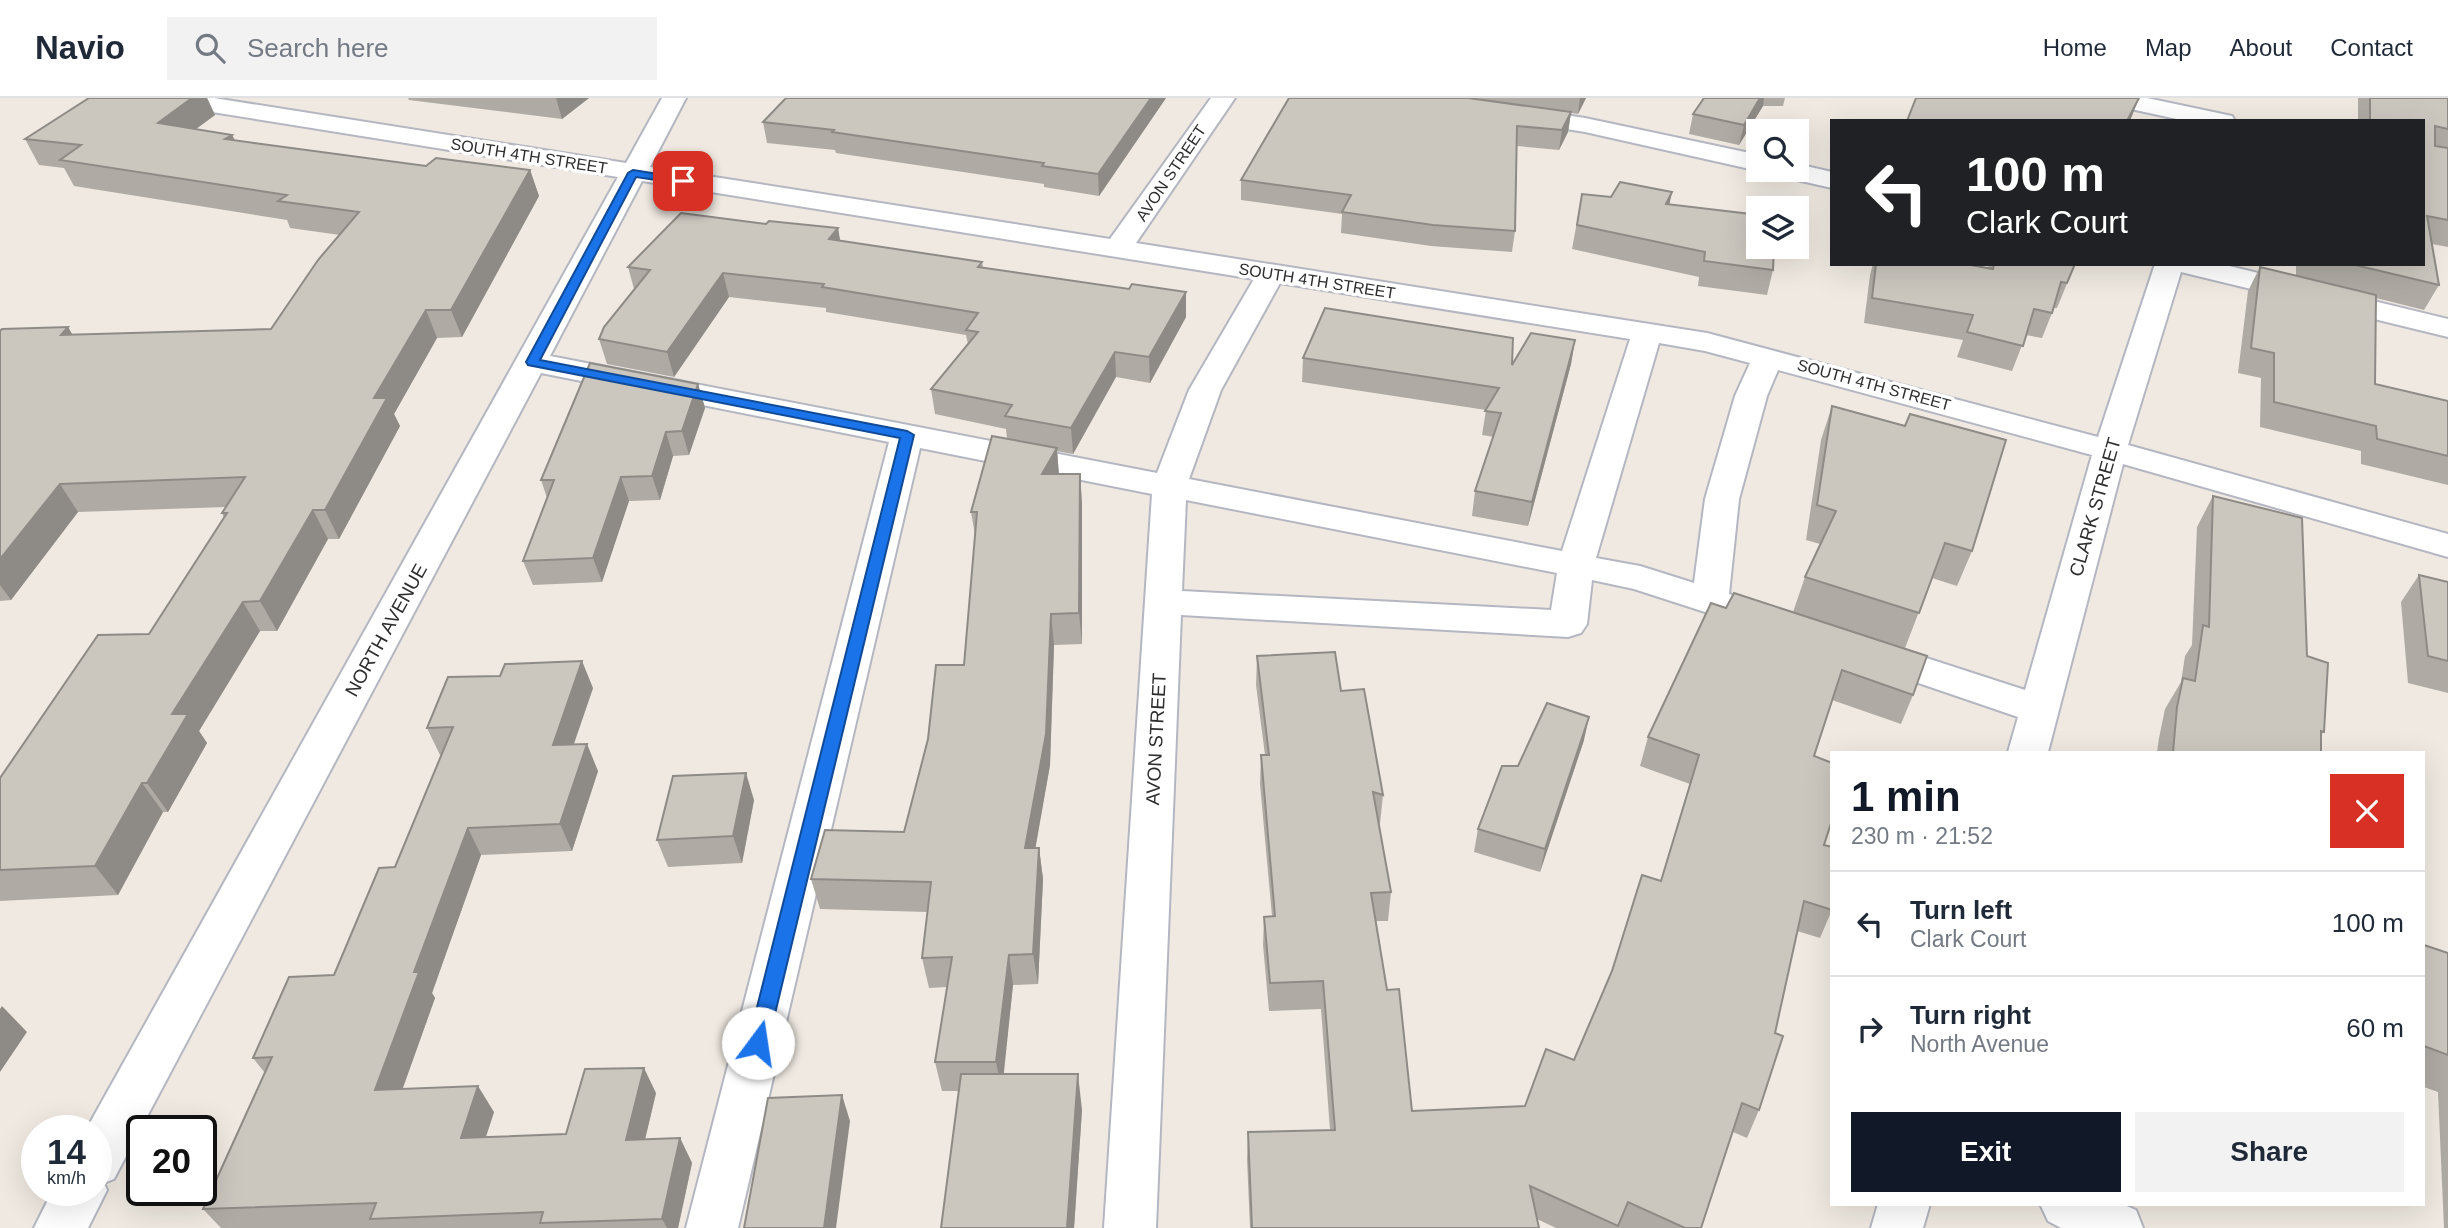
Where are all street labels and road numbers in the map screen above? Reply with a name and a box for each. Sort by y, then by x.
street label: AVON STREET [1133,122,1209,224]
street label: SOUTH 4TH STREET [450,135,609,177]
street label: SOUTH 4TH STREET [1238,260,1397,302]
street label: SOUTH 4TH STREET [1795,356,1953,414]
street label: CLARK STREET [2065,435,2125,579]
street label: NORTH AVENUE [341,560,431,700]
street label: AVON STREET [1142,672,1170,806]

